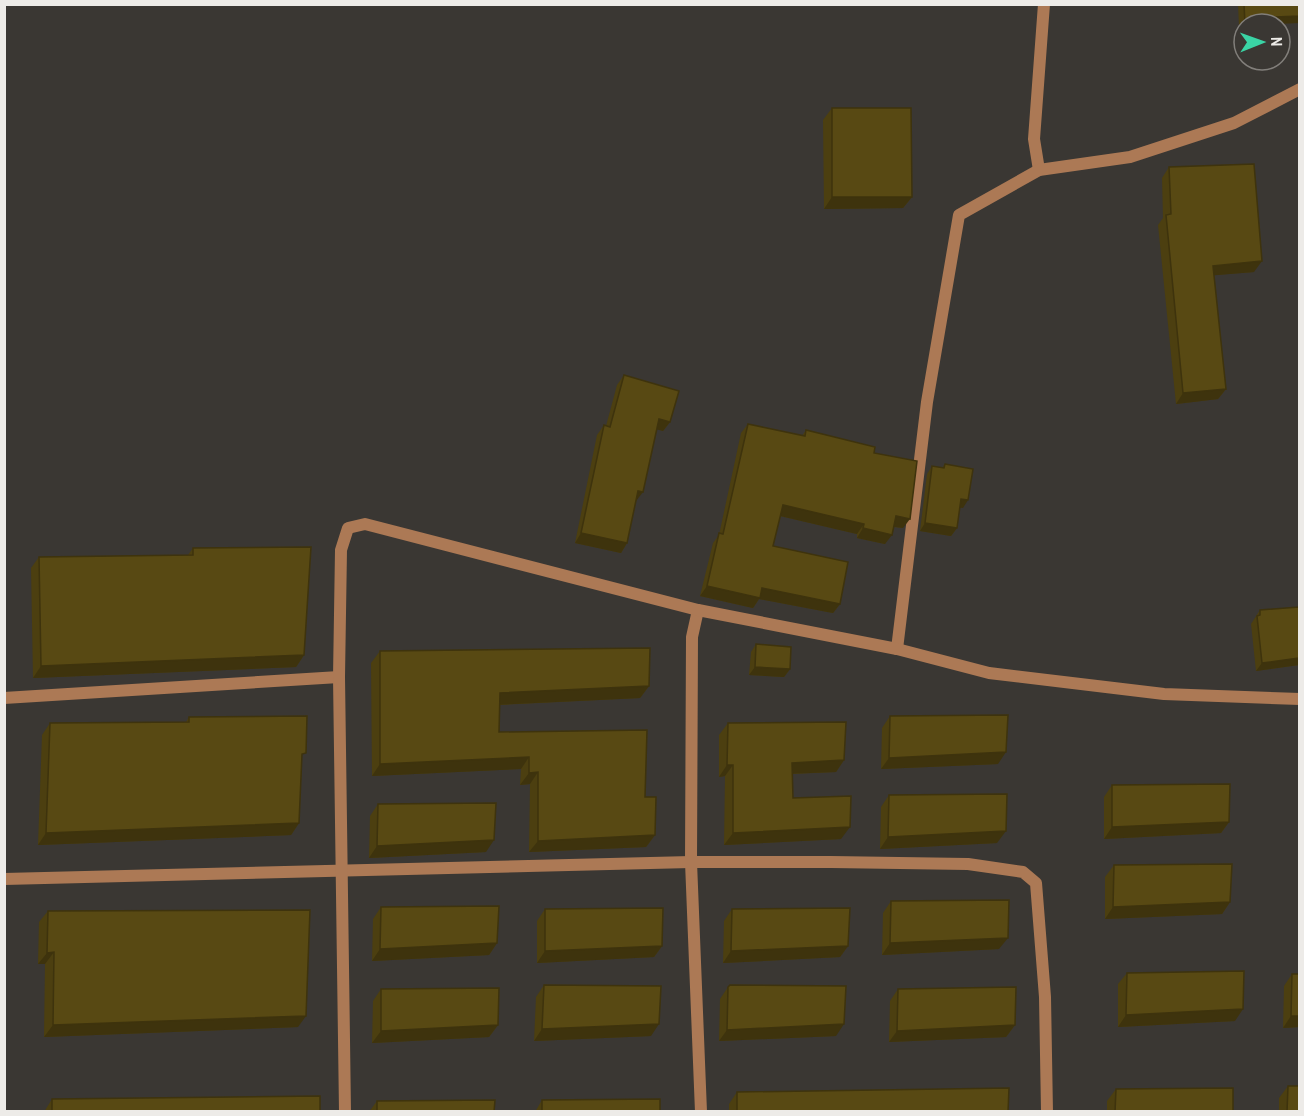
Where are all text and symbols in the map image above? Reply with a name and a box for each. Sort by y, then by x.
north arrow [1232,12,1292,72]
text: N [1266,37,1288,47]

